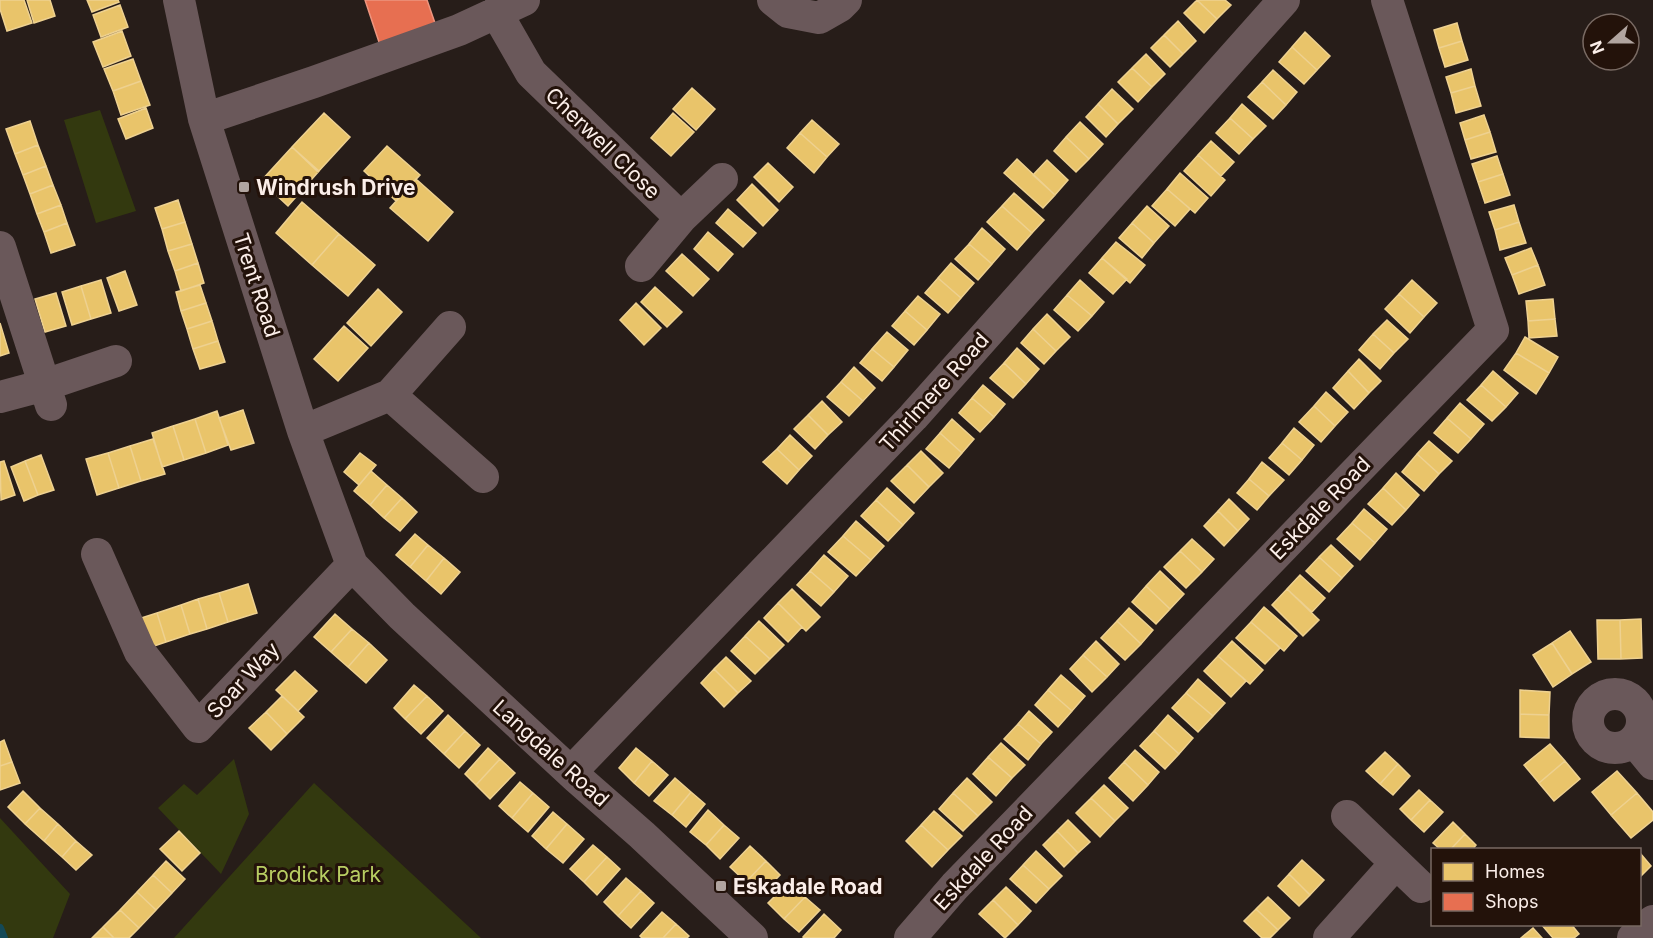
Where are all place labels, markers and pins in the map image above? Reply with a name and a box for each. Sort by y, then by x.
place label: Windrush Drive [256,175,416,200]
marker: Windrush Drive [237,180,251,194]
place label: Eskadale Road [733,874,883,899]
marker: Eskadale Road [714,879,728,893]

